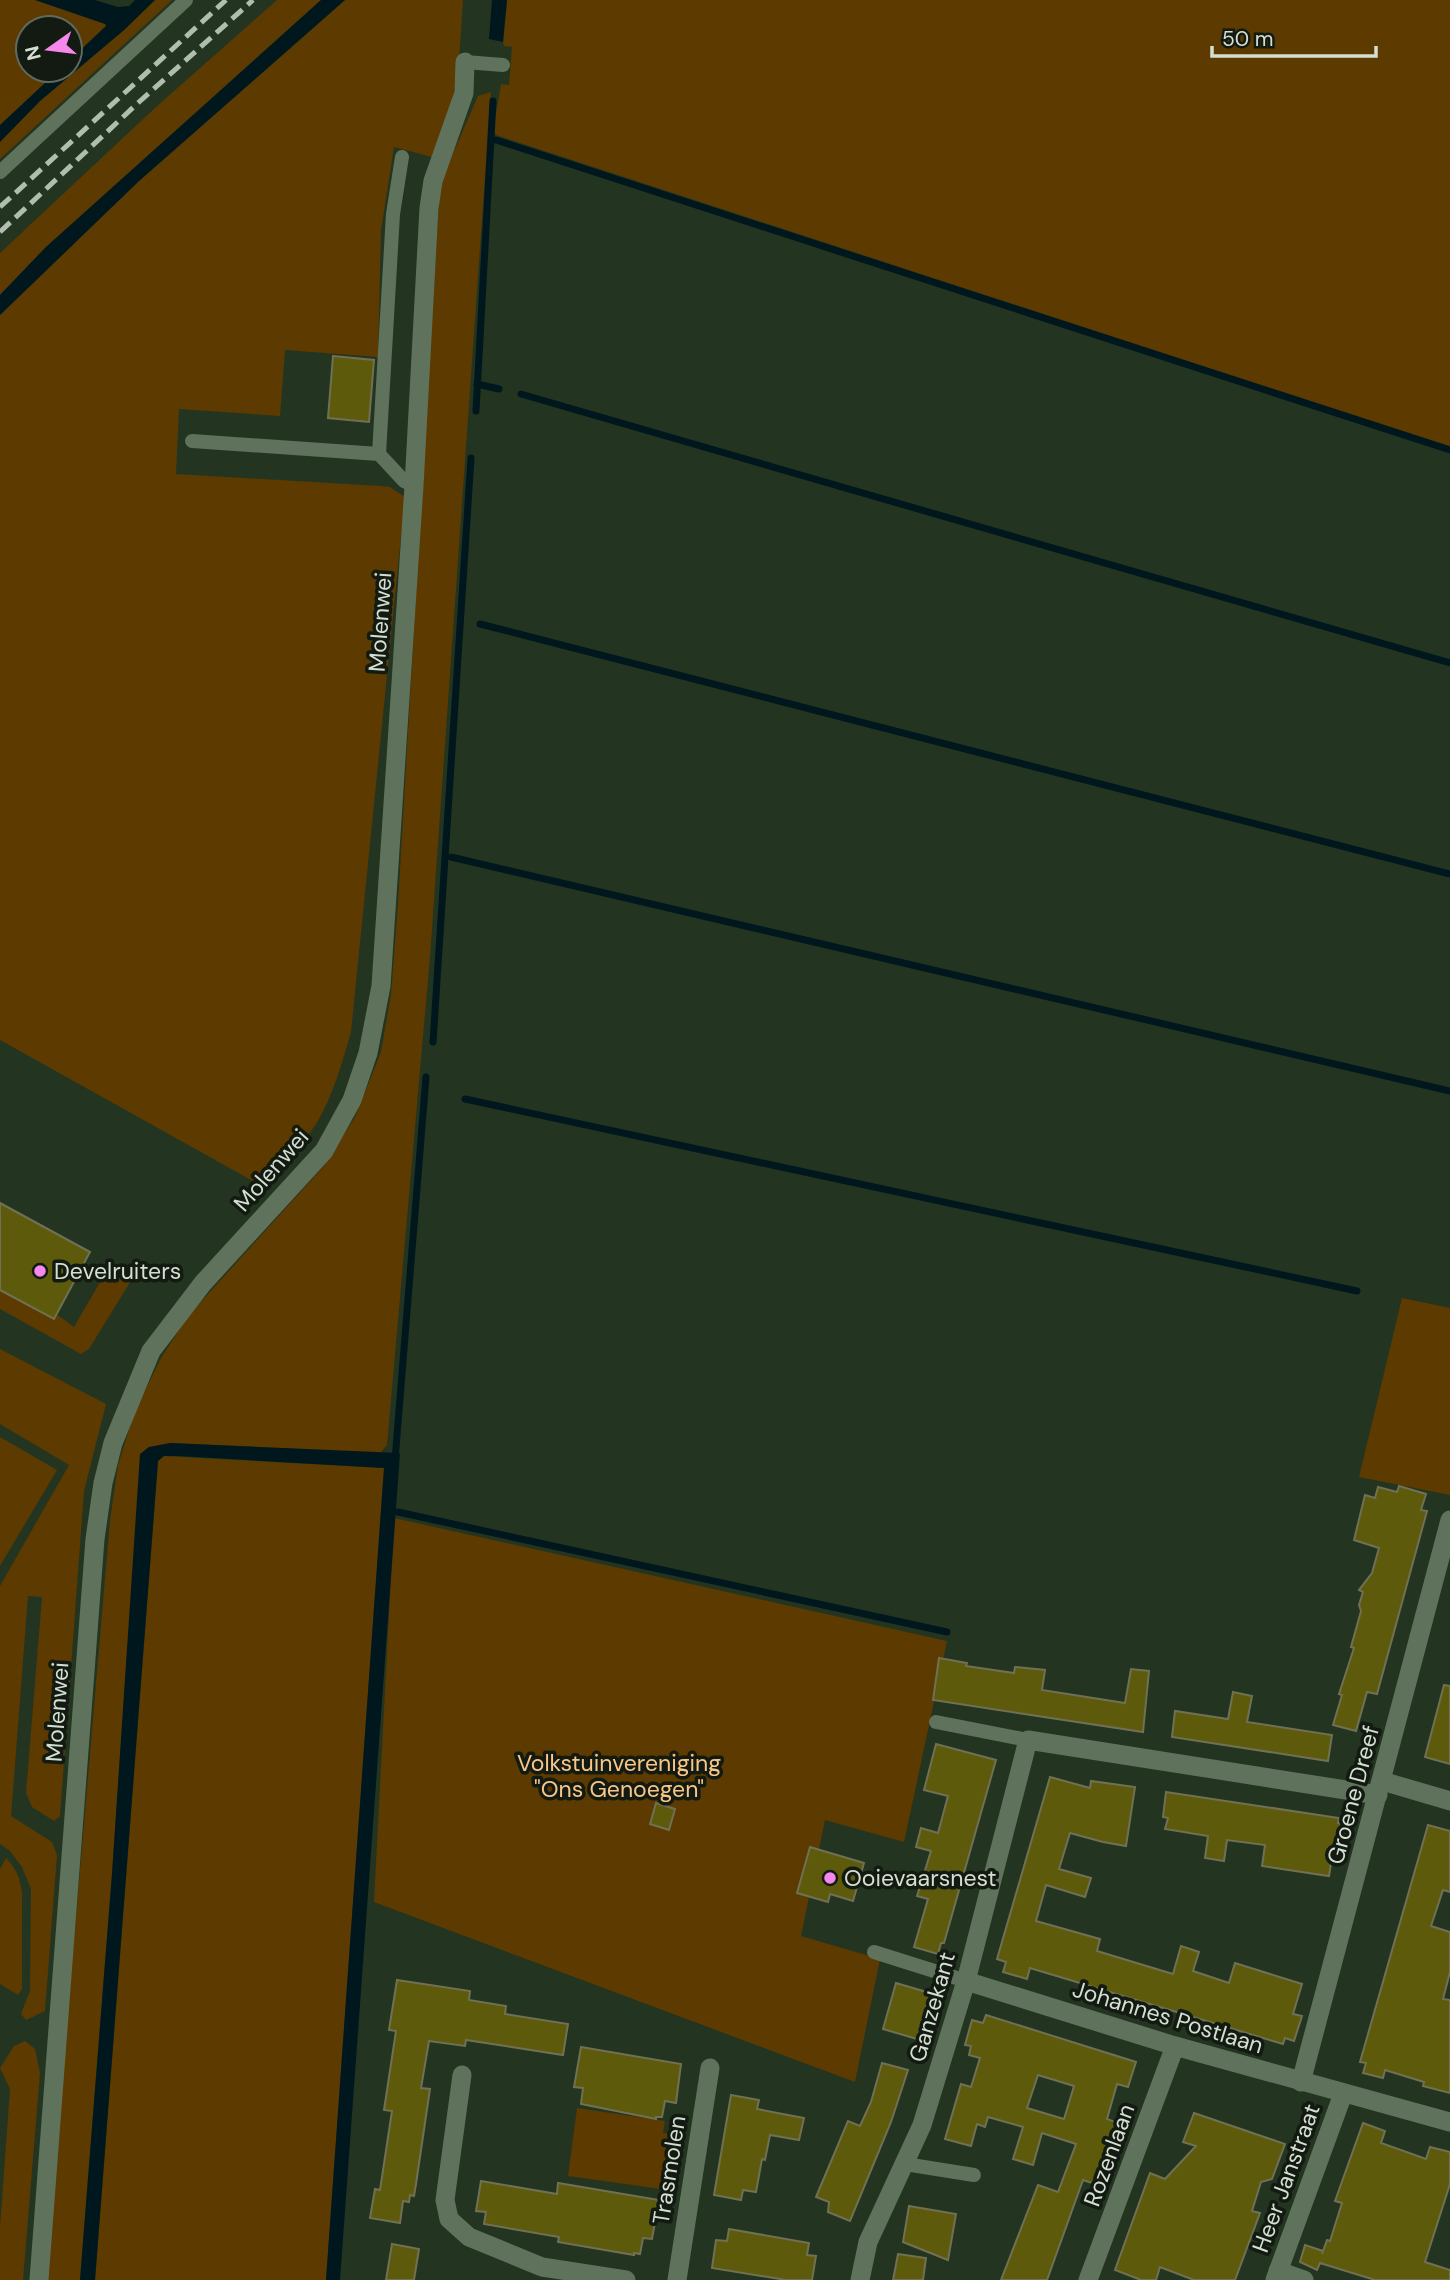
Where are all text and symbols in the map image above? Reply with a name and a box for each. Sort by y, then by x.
north arrow [14,14,84,84]
scale bar [1212,14,1376,58]
text: 50 m [1222,25,1273,53]
text: N [19,43,47,63]
street label: Molenwei [362,571,398,673]
street label: Molenwei [227,1122,315,1218]
place label: Develruiters [54,1256,181,1286]
marker: Develruiters [32,1263,48,1279]
street label: Molenwei [39,1661,75,1763]
street label: Groene Dreef [1320,1722,1386,1868]
park label: Volkstuinvereniging "Ons Genoegen" [517,1748,721,1804]
place label: Ooievaarsnest [844,1863,997,1893]
marker: Ooievaarsnest [822,1870,838,1886]
street label: Ganzekant [902,1949,962,2065]
street label: Johannes Postlaan [1069,1974,1267,2060]
street label: Rozenlaan [1077,2100,1141,2210]
street label: Heer Janstraat [1245,2100,1327,2256]
street label: Trasmolen [646,2113,692,2227]

